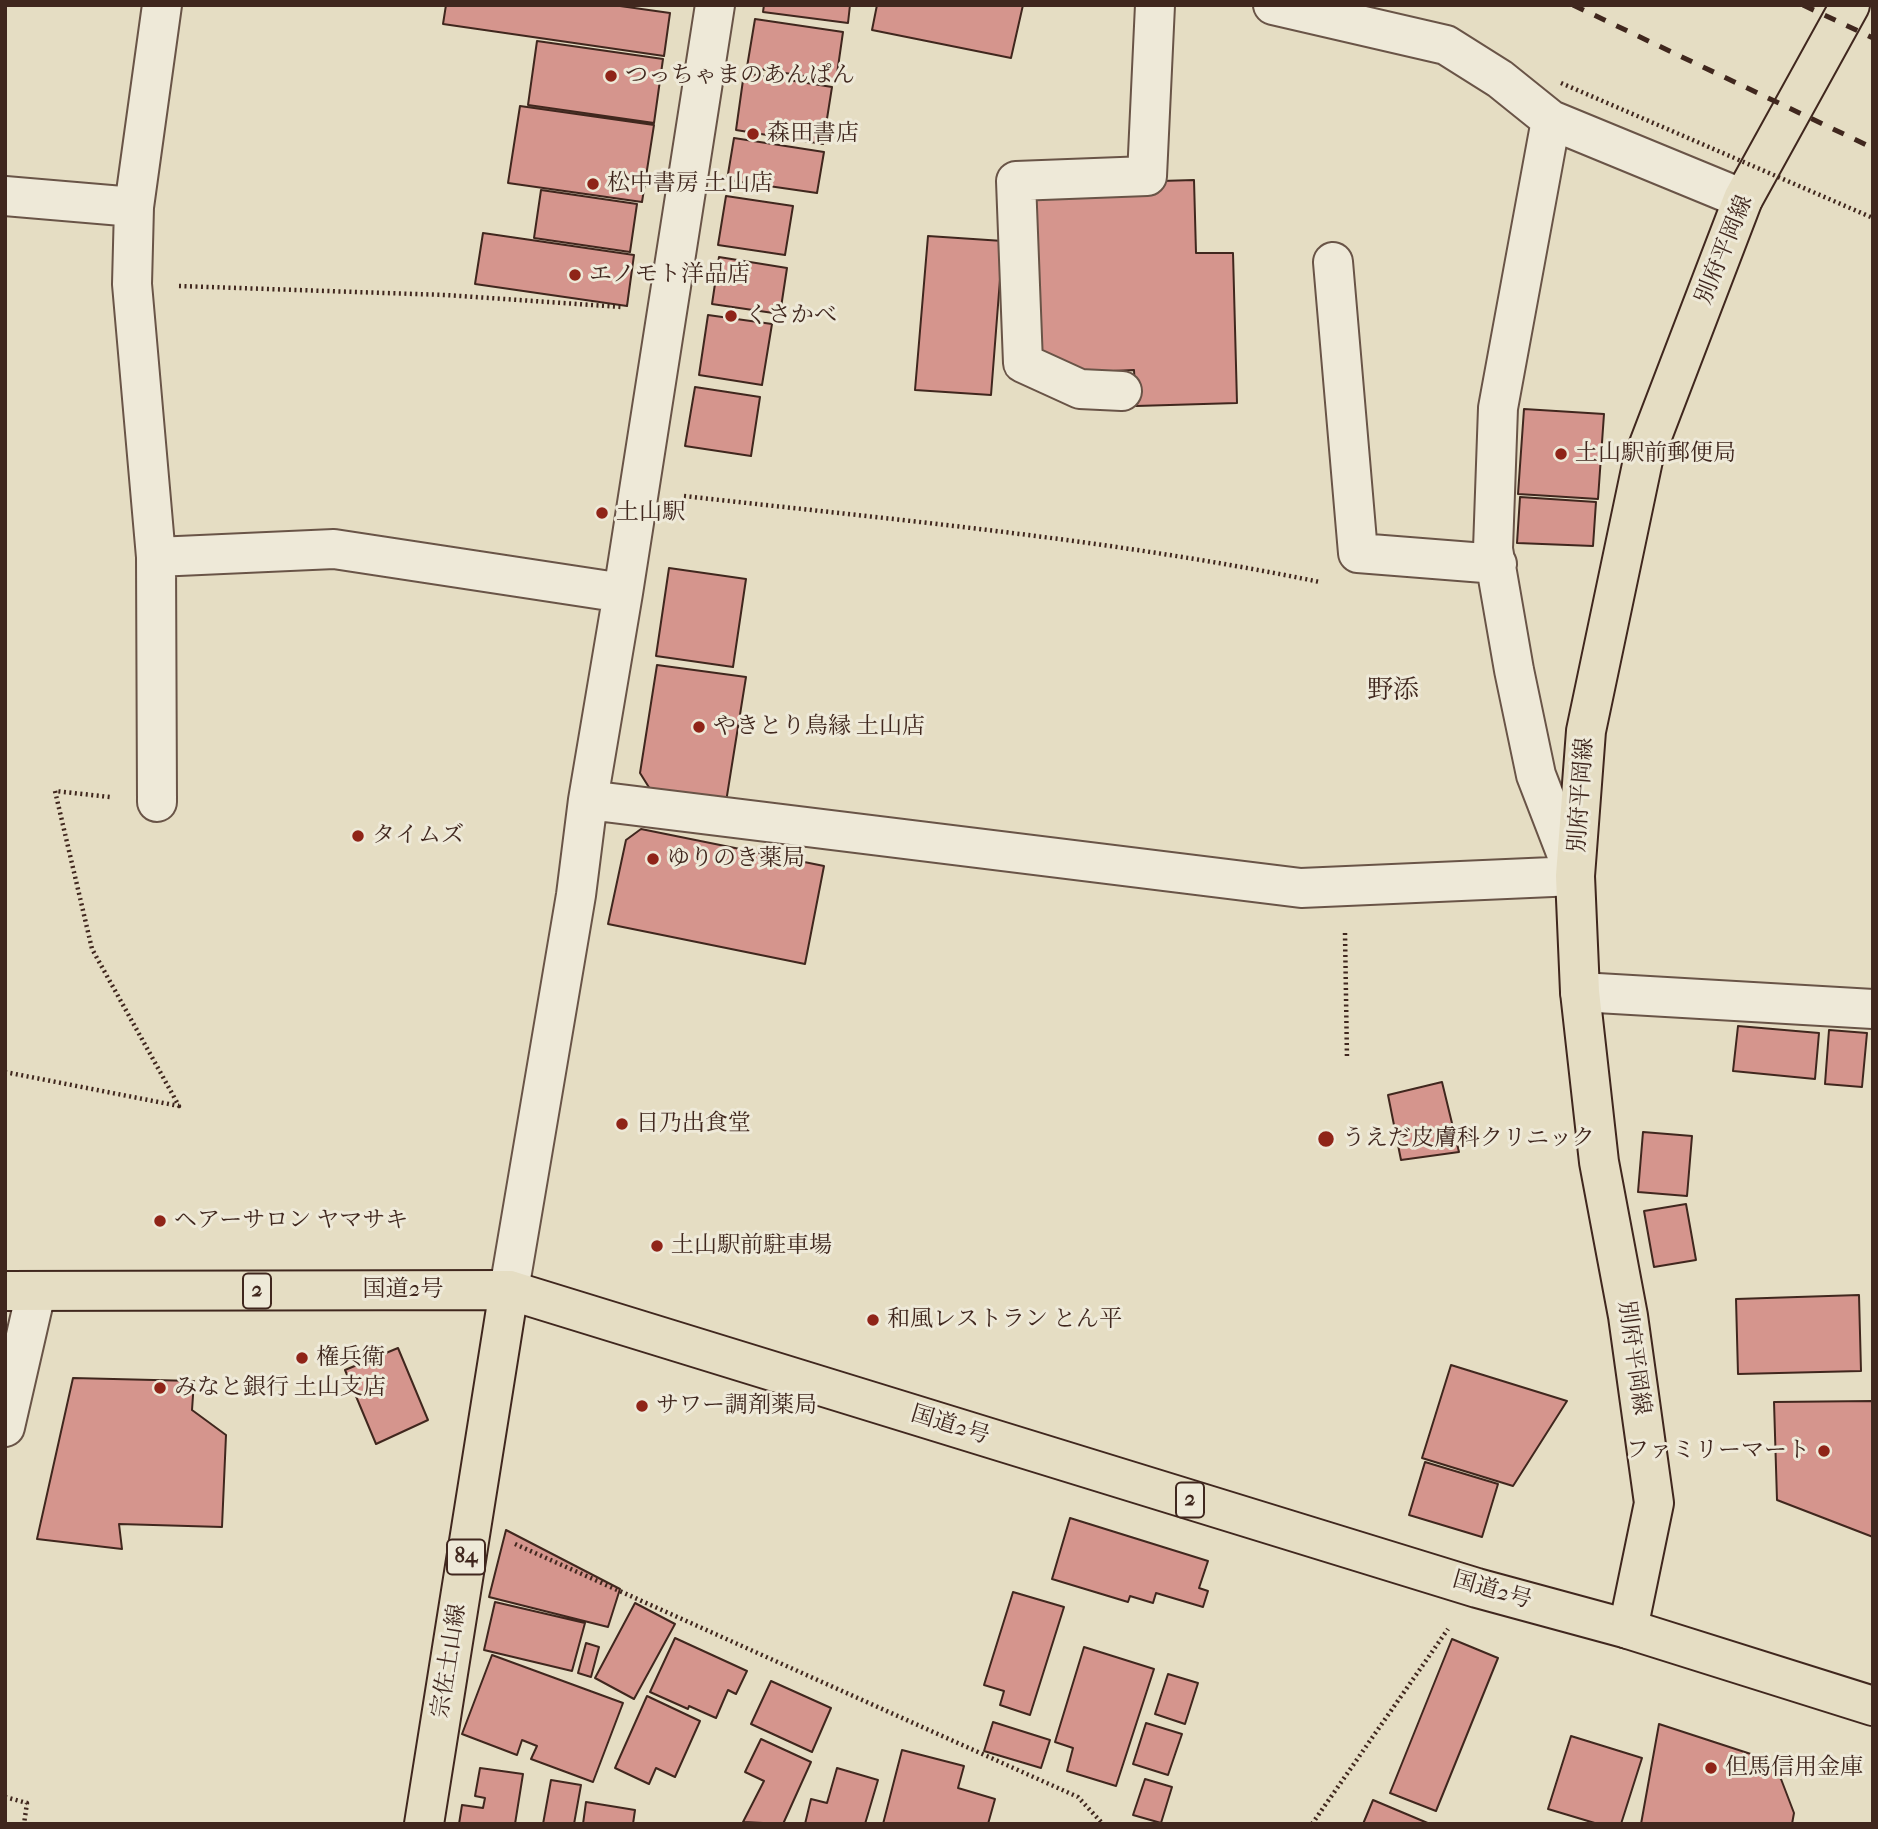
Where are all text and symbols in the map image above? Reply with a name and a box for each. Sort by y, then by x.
place label: つっちゃまのあんぱん [625,62,855,90]
marker: つっちゃまのあんぱん [603,68,619,84]
place label: 森田書店 [767,120,859,148]
marker: 森田書店 [745,126,761,142]
place label: 松中書房 土山店 [607,170,773,198]
marker: 松中書房 土山店 [585,176,601,192]
street label: 別府平岡線 [1691,192,1759,308]
place label: エノモト洋品店 [589,261,750,289]
marker: エノモト洋品店 [567,267,583,283]
place label: くさかべ [745,302,837,330]
marker: くさかべ [723,308,739,324]
place label: 土山駅前郵便局 [1575,440,1736,468]
marker: 土山駅前郵便局 [1553,446,1569,462]
place label: 土山駅 [616,499,685,527]
marker: 土山駅 [594,505,610,521]
district label: 野添 [1367,676,1419,708]
place label: やきとり鳥縁 土山店 [713,713,925,741]
marker: やきとり鳥縁 土山店 [691,719,707,735]
street label: 別府平岡線 [1564,737,1600,853]
place label: タイムズ [372,822,464,850]
marker: タイムズ [350,828,366,844]
place label: ゆりのき薬局 [667,845,805,873]
marker: ゆりのき薬局 [645,851,661,867]
place label: 日乃出食堂 [636,1110,751,1138]
marker: 日乃出食堂 [614,1116,630,1132]
place label: うえだ皮膚科クリニック [1342,1125,1595,1153]
marker: うえだ皮膚科クリニック [1316,1129,1336,1149]
place label: ヘアーサロン ヤマサキ [174,1207,408,1235]
marker: ヘアーサロン ヤマサキ [152,1213,168,1229]
place label: 土山駅前駐車場 [671,1232,832,1260]
marker: 土山駅前駐車場 [649,1238,665,1254]
road number: 2 [243,1274,271,1308]
street label: 国道2号 [363,1276,443,1304]
street label: 別府平岡線 [1611,1299,1655,1417]
place label: 和風レストラン とん平 [887,1306,1122,1334]
marker: 和風レストラン とん平 [865,1312,881,1328]
place label: 権兵衛 [316,1344,385,1372]
marker: 権兵衛 [294,1350,310,1366]
place label: みなと銀行 土山支店 [174,1374,386,1402]
marker: みなと銀行 土山支店 [152,1380,168,1396]
place label: サワー調剤薬局 [656,1392,817,1420]
marker: サワー調剤薬局 [634,1398,650,1414]
street label: 国道2号 [907,1401,993,1451]
place label: ファミリーマート [1626,1437,1810,1465]
marker: ファミリーマート [1816,1443,1832,1459]
road number: 2 [1176,1482,1204,1518]
road number: 84 [447,1540,485,1574]
street label: 国道2号 [1449,1567,1535,1615]
street label: 宗佐土山線 [427,1602,473,1720]
place label: 但馬信用金庫 [1725,1754,1863,1782]
marker: 但馬信用金庫 [1703,1760,1719,1776]

